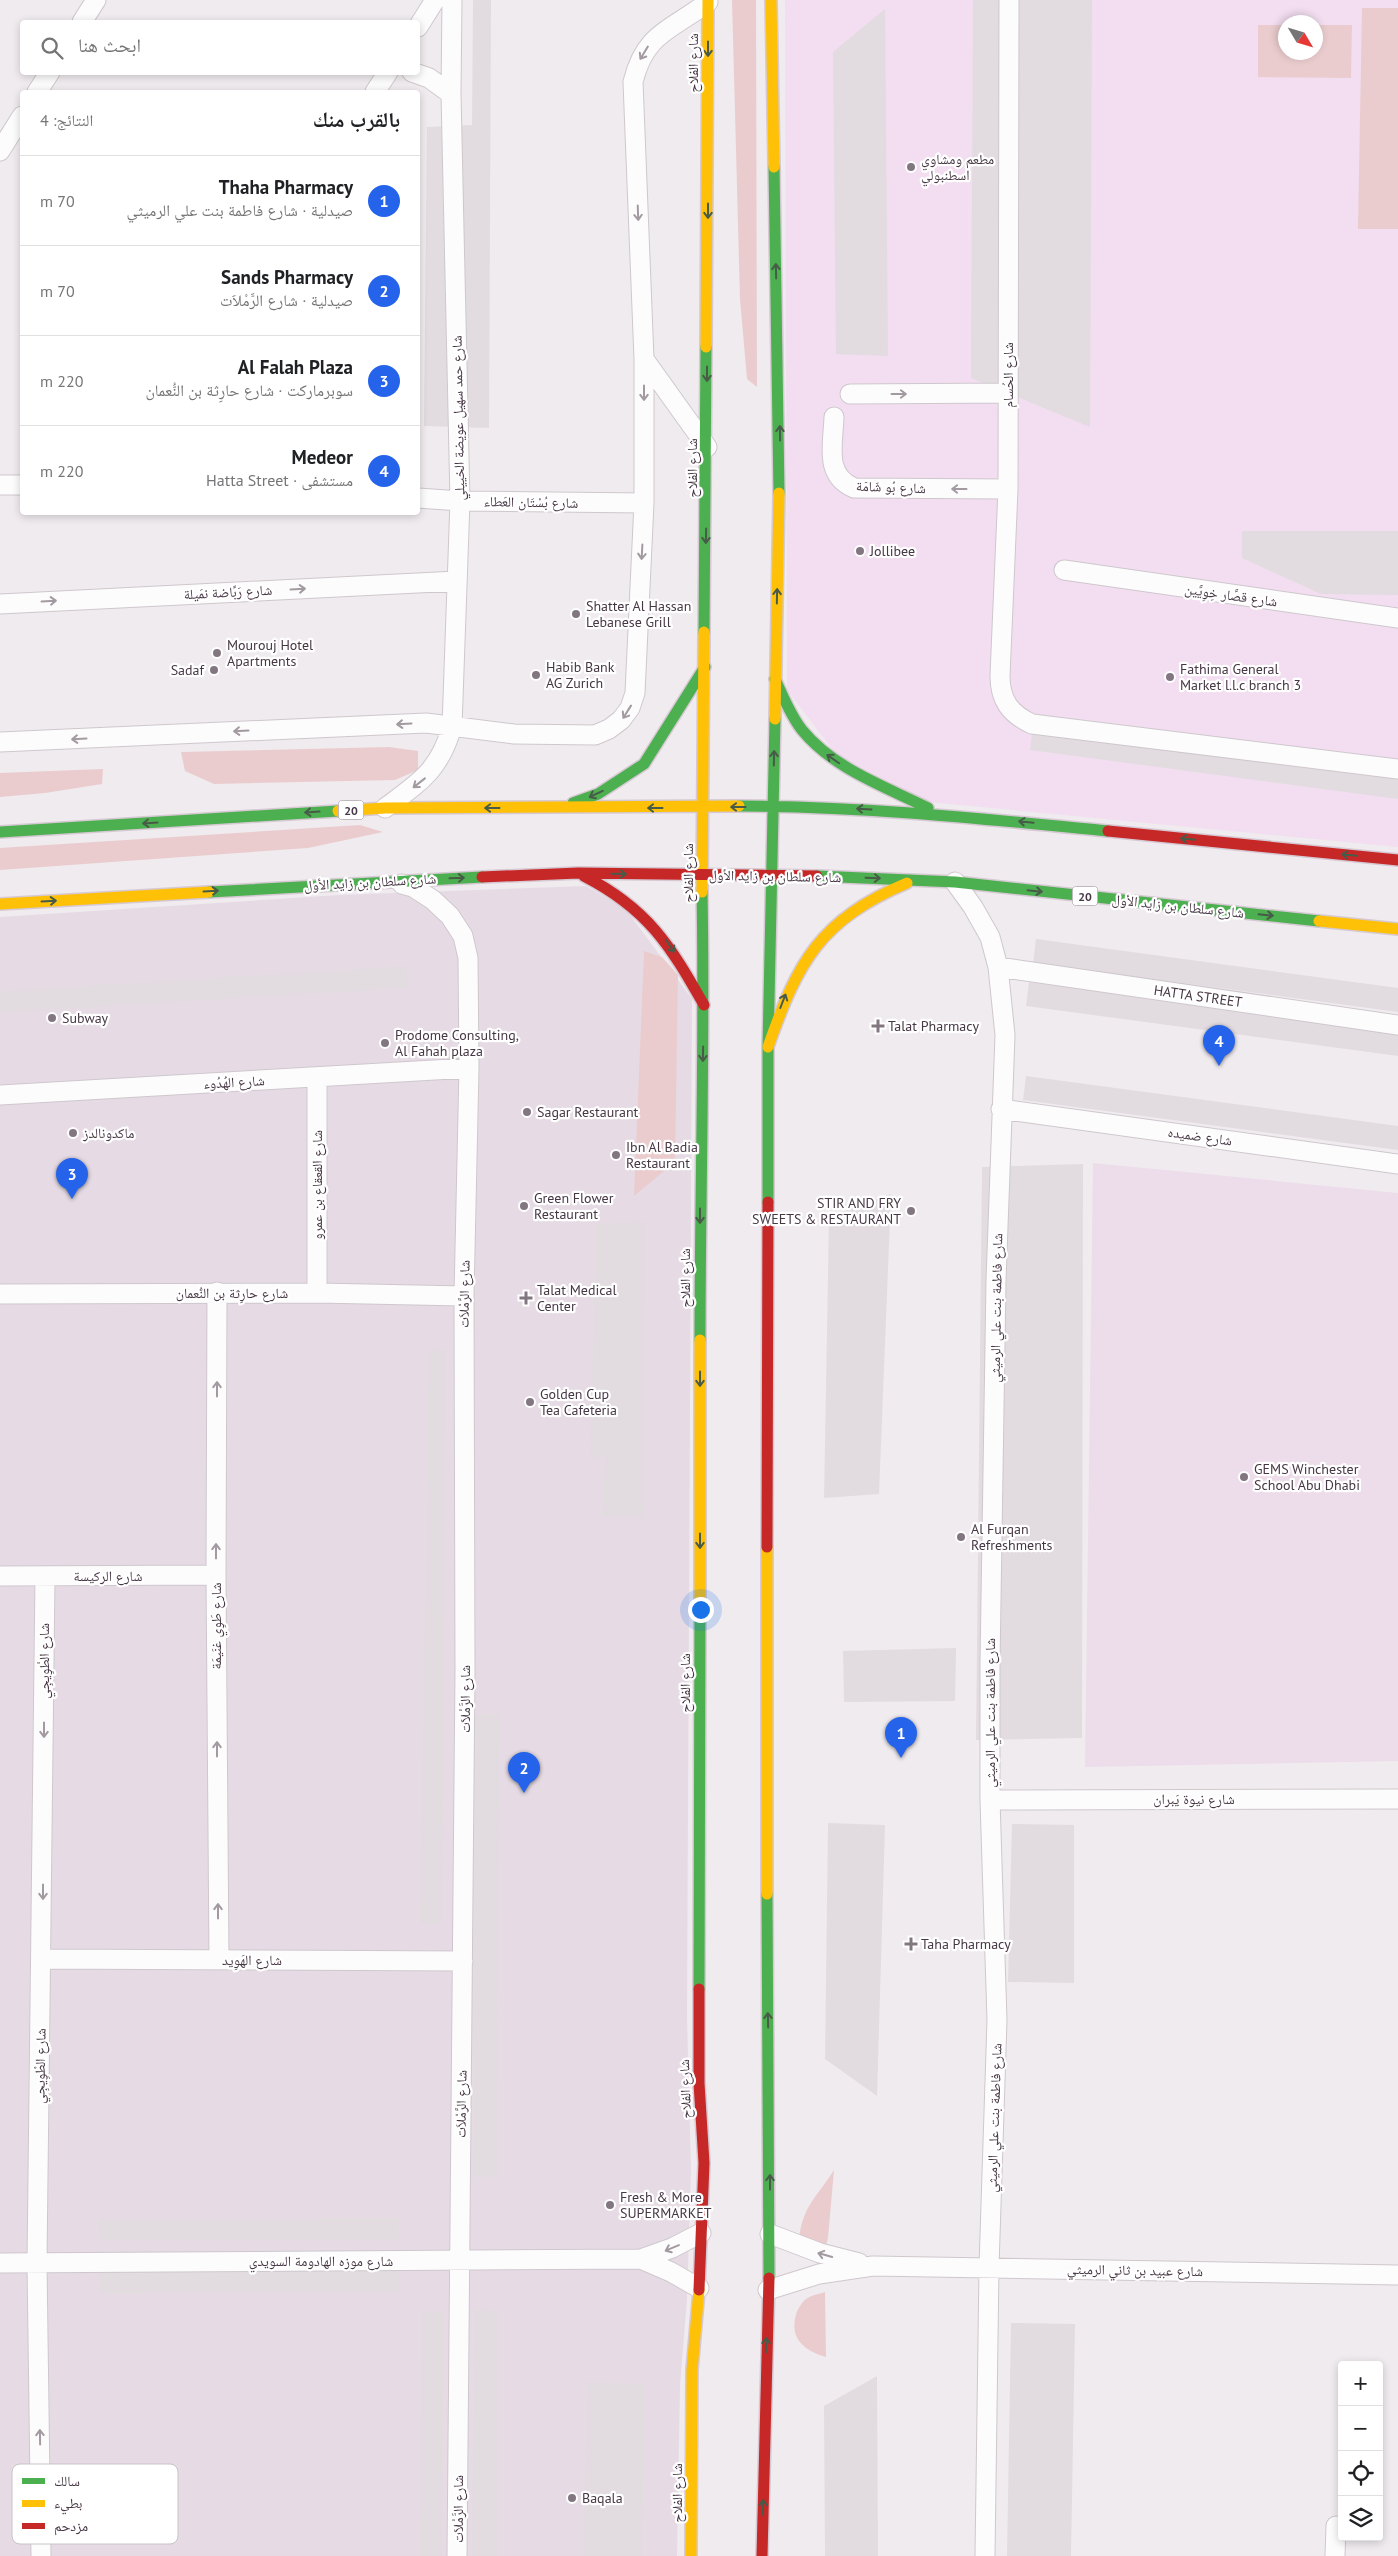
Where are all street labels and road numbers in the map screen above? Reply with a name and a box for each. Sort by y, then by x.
street label: شارع الفلاح [684,33,703,93]
street label: شارع حمد سهيل عويضة الخييلي [448,335,471,501]
street label: شارع الحُسام [999,342,1018,408]
street label: شارع الفلاح [683,438,702,498]
street label: شارع بُو شَامَة [856,477,926,498]
street label: شارع بُسْتَان العَطاء [484,492,578,513]
street label: شارع قصَّار خِوِيَّين [1183,580,1278,612]
street label: شارع رَبَّاضة نمَيلة [183,581,273,604]
road number: 20 [338,800,364,820]
street label: شارع الفلاح [679,843,698,903]
street label: شارع سلطان بن زايد الأول [709,866,841,887]
street label: شارع سلطان بن زايد الأول [303,870,437,895]
road number: 20 [1072,886,1098,906]
street label: شارع سلطان بن زايد الأول [1111,890,1245,923]
street label: HATTA STREET [1153,981,1244,1011]
street label: شارع الهُدُوء [203,1071,265,1094]
street label: شارع ضميده [1167,1123,1233,1150]
street label: شارع القعقاع بن عمرو [308,1130,327,1240]
street label: شارع فاطمة بنت علي الرميثي [986,1233,1009,1383]
street label: شارع الفلاح [676,1248,695,1308]
street label: شارع الرَّمْلاَت [454,1260,475,1328]
street label: شارع حارِثة بن النُّعمان [176,1284,288,1304]
street label: شارع الركيسة [74,1567,142,1586]
street label: شارع طَوِي غنَيمَة [207,1583,228,1669]
street label: شارع الطْوِيجِي [35,1623,56,1699]
street label: شارع فاطمة بنت علي الرميثي [981,1638,1002,1788]
street label: شارع الفلاح [676,1653,695,1713]
street label: شارع الرَّمْلاَت [456,1665,475,1733]
street label: شارع نيوة يَبران [1153,1790,1235,1809]
street label: شارع الهَوِيد [222,1951,282,1971]
street label: شارع الطْوِيجِي [30,2028,52,2104]
street label: شارع فاطمة بنت علي الرميثي [982,2043,1008,2193]
street label: شارع الفلاح [675,2059,696,2119]
street label: شارع الرَّمْلاَت [451,2070,472,2138]
street label: شارع موزه الهادومة السويدي [249,2252,393,2273]
street label: شارع عبيد بن ثاني الرميثي [1067,2260,1203,2283]
street label: شارع الفلاح [668,2463,687,2523]
street label: شارع الرَّمْلاَت [449,2475,468,2543]

